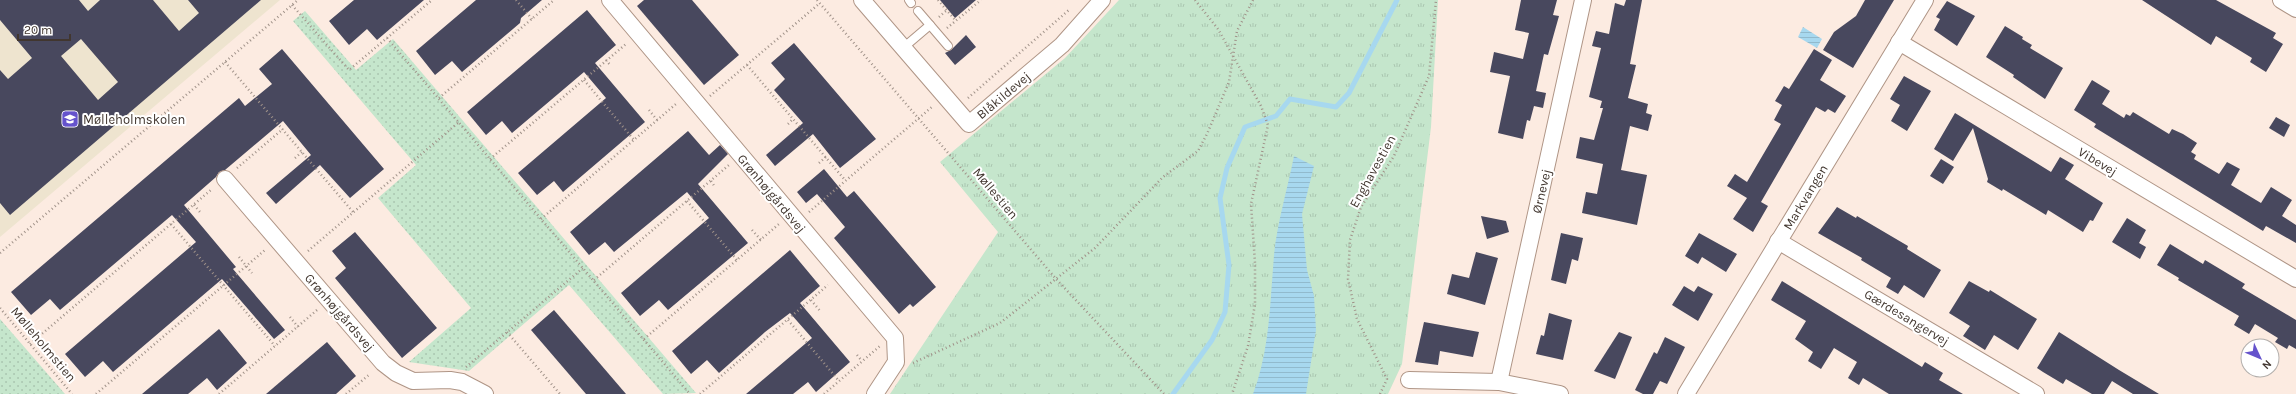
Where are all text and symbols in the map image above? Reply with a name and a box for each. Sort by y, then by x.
scale bar [18,16,70,42]
text: 20 m [24,23,52,37]
street label: Blåkildevej [973,69,1033,122]
school or university icon: Mølleholmskolen [60,109,80,129]
place label: Mølleholmskolen [83,112,185,127]
street label: Enghavestien [1346,132,1399,210]
street label: Vibevej [2076,144,2120,179]
street label: Grønhøjgårdsvej [734,151,809,236]
street label: Markvangen [1780,162,1831,233]
street label: Møllestien [970,165,1021,222]
street label: Ørnevej [1529,168,1554,215]
street label: Grønhøjgårdsvej [302,270,377,354]
street label: Gærdesangervej [1862,286,1952,349]
street label: Mølleholmstien [8,304,79,385]
north arrow [2240,338,2280,378]
text: N [2259,357,2274,372]

